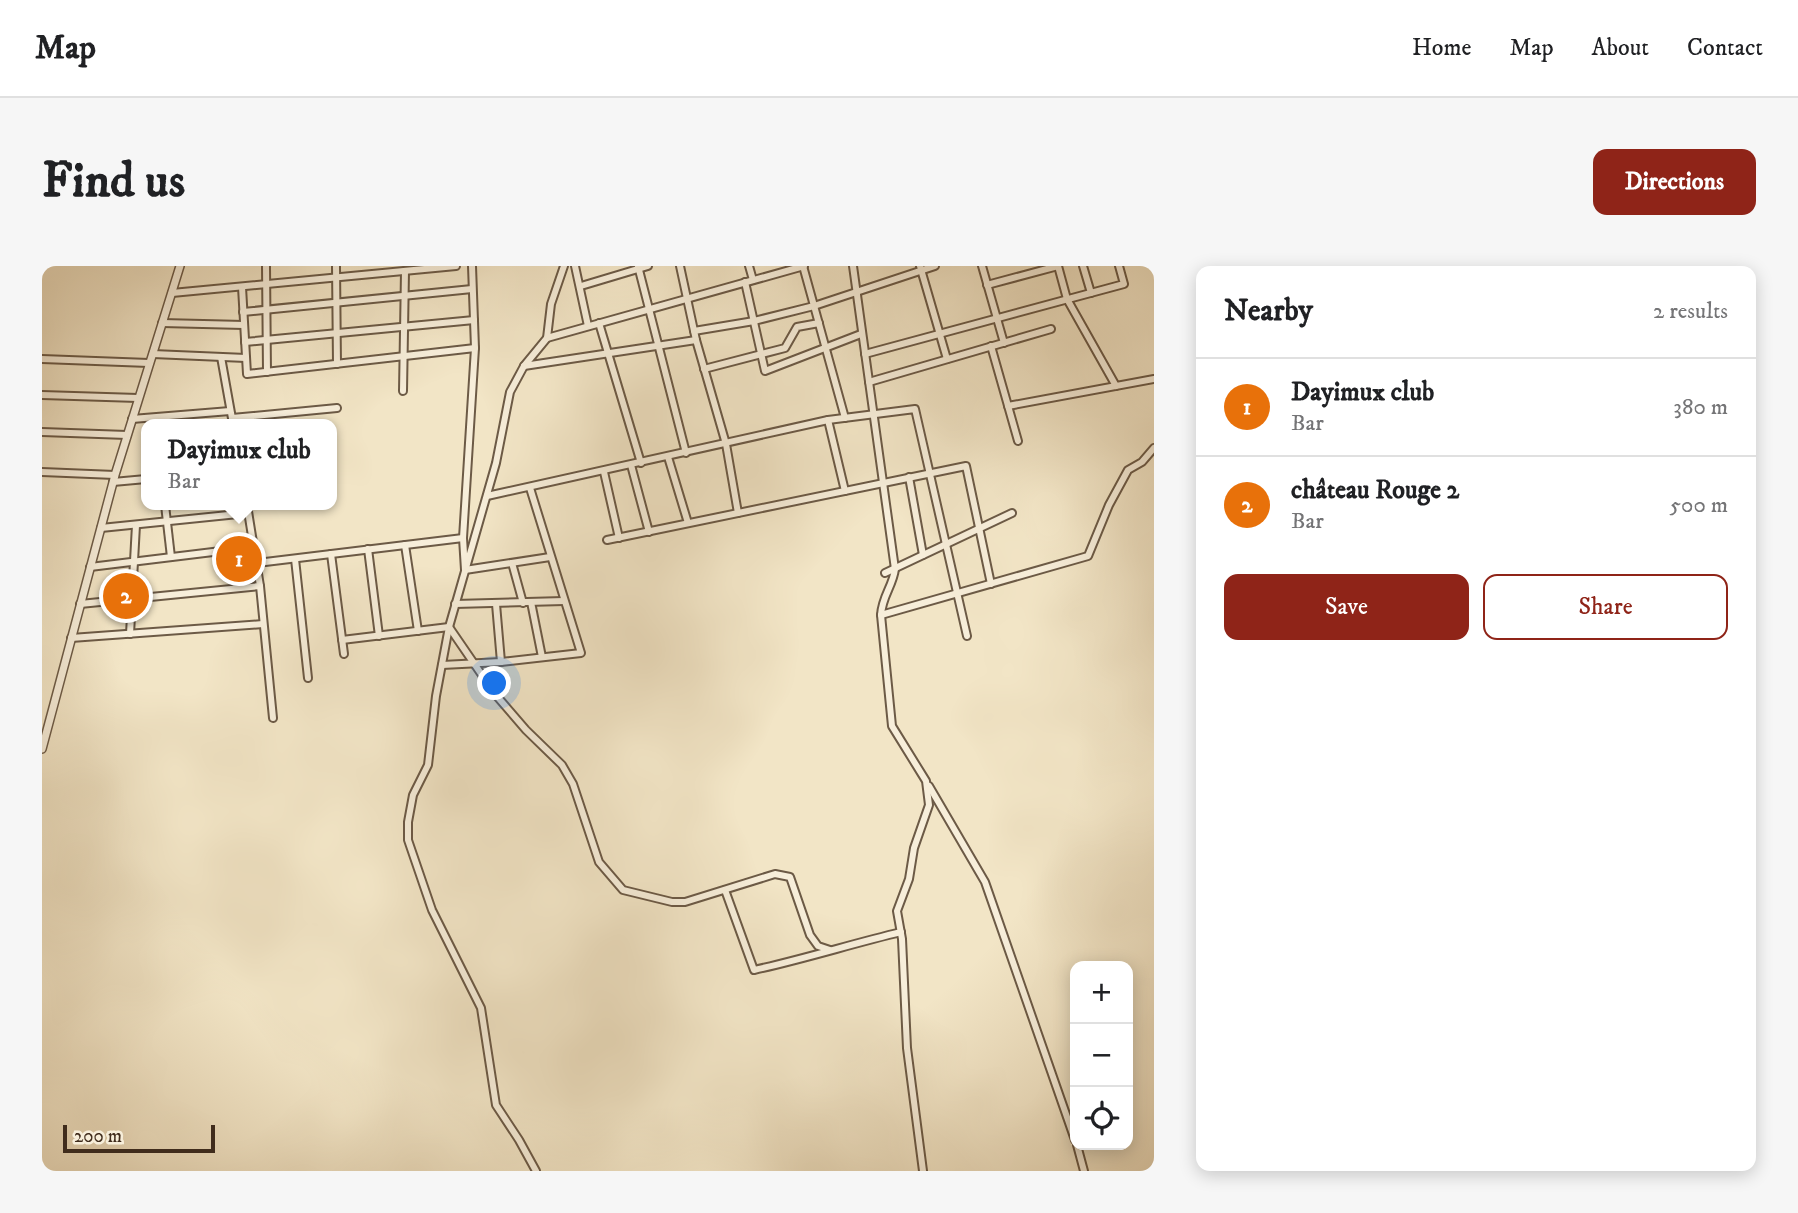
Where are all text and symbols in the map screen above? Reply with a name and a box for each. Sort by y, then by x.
text: Map [35,28,96,69]
text: Home [1412,33,1471,63]
text: Map [1509,33,1554,63]
text: About [1592,33,1649,63]
text: Contact [1687,33,1763,63]
button: Directions [1593,149,1756,215]
text: Find us [42,151,185,213]
text: Nearby [1224,293,1313,330]
text: 2 results [1653,297,1728,326]
text: Dayimux club [1291,376,1434,409]
text: 1 [1243,393,1251,422]
text: 380 m [1673,393,1728,422]
text: Bar [1291,409,1324,438]
popup [141,419,337,510]
text: Dayimux club [167,434,311,467]
text: Bar [167,467,200,496]
text: château Rouge 2 [1291,474,1459,507]
text: 2 [1241,491,1253,520]
text: 500 m [1670,491,1728,520]
text: Bar [1291,507,1324,536]
pin: 1 [216,533,262,585]
pin: 2 [103,570,149,622]
button: Save [1224,574,1469,640]
button: Share [1483,574,1728,640]
your location [477,666,511,700]
map controls [1070,961,1133,1150]
button: + [1070,961,1133,1024]
button: − [1070,1024,1133,1087]
button: locate [1070,1087,1133,1150]
scale bar [63,1122,215,1154]
text: 200 m [74,1125,122,1148]

